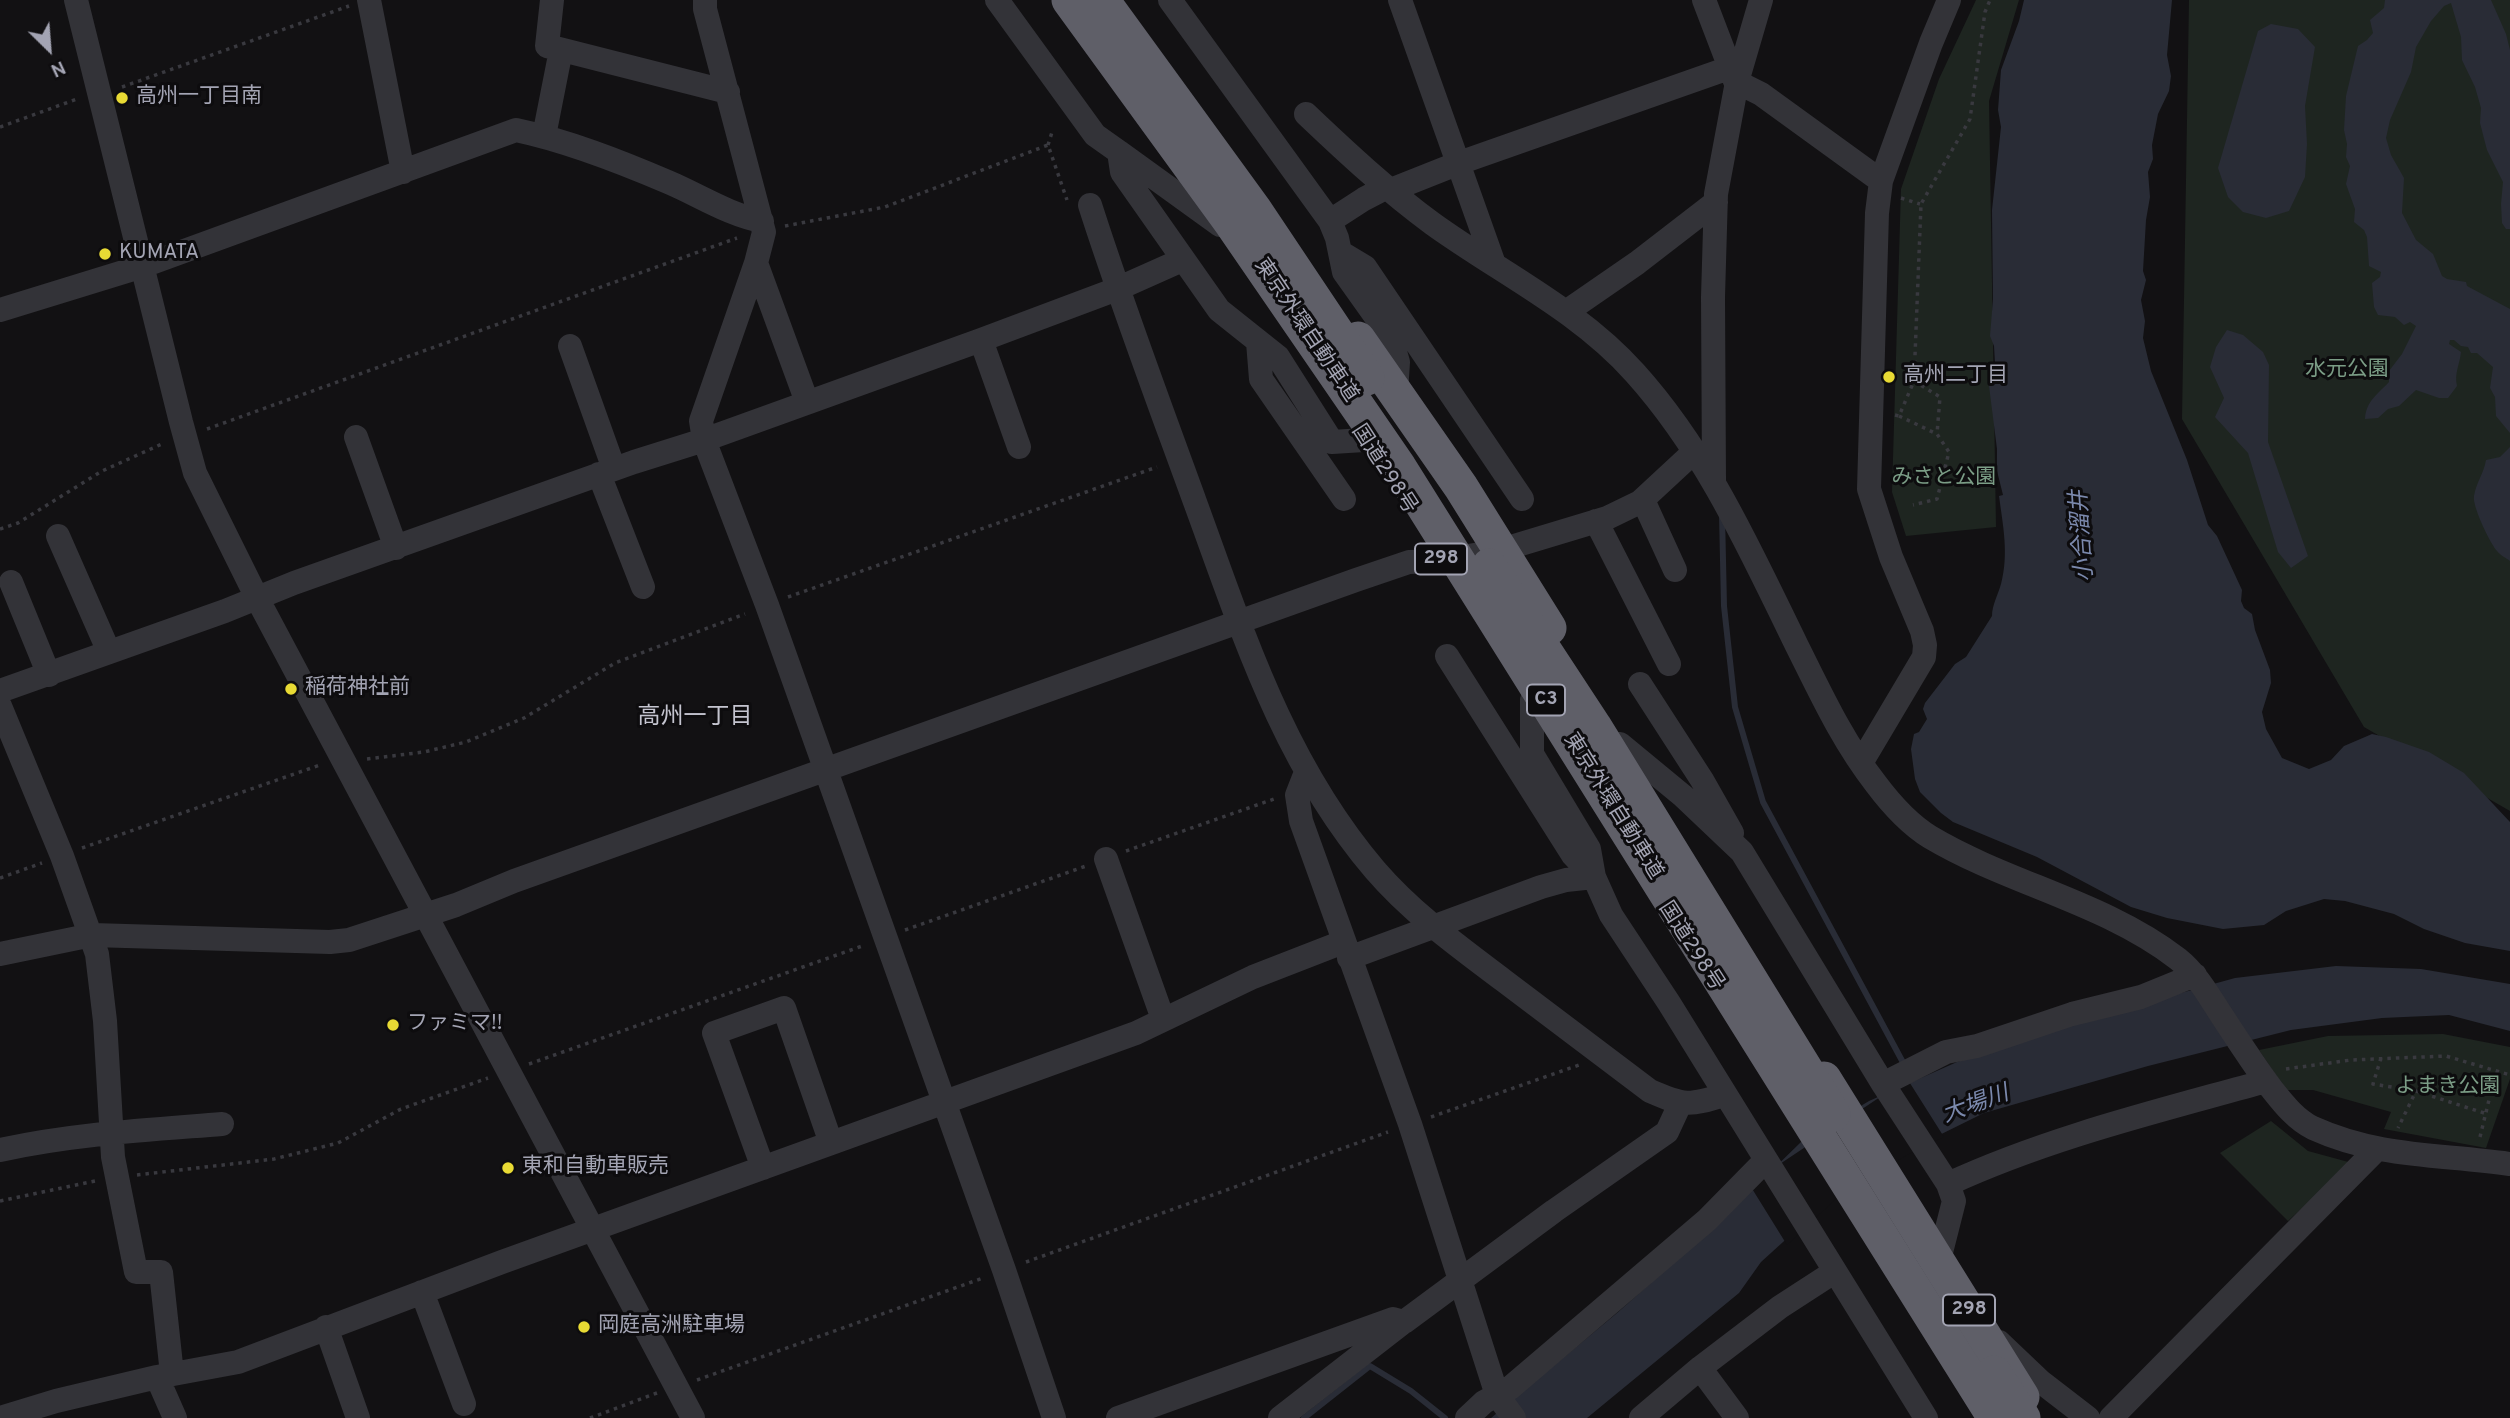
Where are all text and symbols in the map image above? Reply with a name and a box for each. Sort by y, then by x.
north arrow [14,14,84,84]
text: N [47,54,69,82]
place label: 高州一丁目南 [136,85,262,111]
marker: 高州一丁目南 [114,90,130,106]
place label: KUMATA [119,241,199,267]
marker: KUMATA [97,246,113,262]
street label: 東京外環自動車道 [1248,254,1362,408]
park label: 水元公園 [2305,358,2389,384]
place label: 高州二丁目 [1903,364,2008,390]
marker: 高州二丁目 [1881,369,1897,385]
street label: 国道298号 [1345,421,1421,519]
park label: みさと公園 [1892,466,1996,492]
water label: 小合溜井 [2067,489,2101,583]
road number: 298 [1415,544,1467,574]
place label: 稲荷神社前 [305,676,410,702]
marker: 稲荷神社前 [283,681,299,697]
road number: C3 [1527,684,1565,716]
district label: 高州一丁目 [638,704,752,732]
street label: 東京外環自動車道 [1557,729,1667,885]
street label: 国道298号 [1652,898,1728,996]
place label: ファミマ!! [407,1012,502,1038]
marker: ファミマ!! [385,1017,401,1033]
park label: よまき公園 [2396,1075,2500,1101]
water label: 大場川 [1939,1081,2013,1131]
place label: 東和自動車販売 [522,1155,669,1181]
marker: 東和自動車販売 [500,1160,516,1176]
road number: 298 [1943,1294,1995,1326]
place label: 岡庭高洲駐車場 [598,1314,745,1340]
marker: 岡庭高洲駐車場 [576,1319,592,1335]

